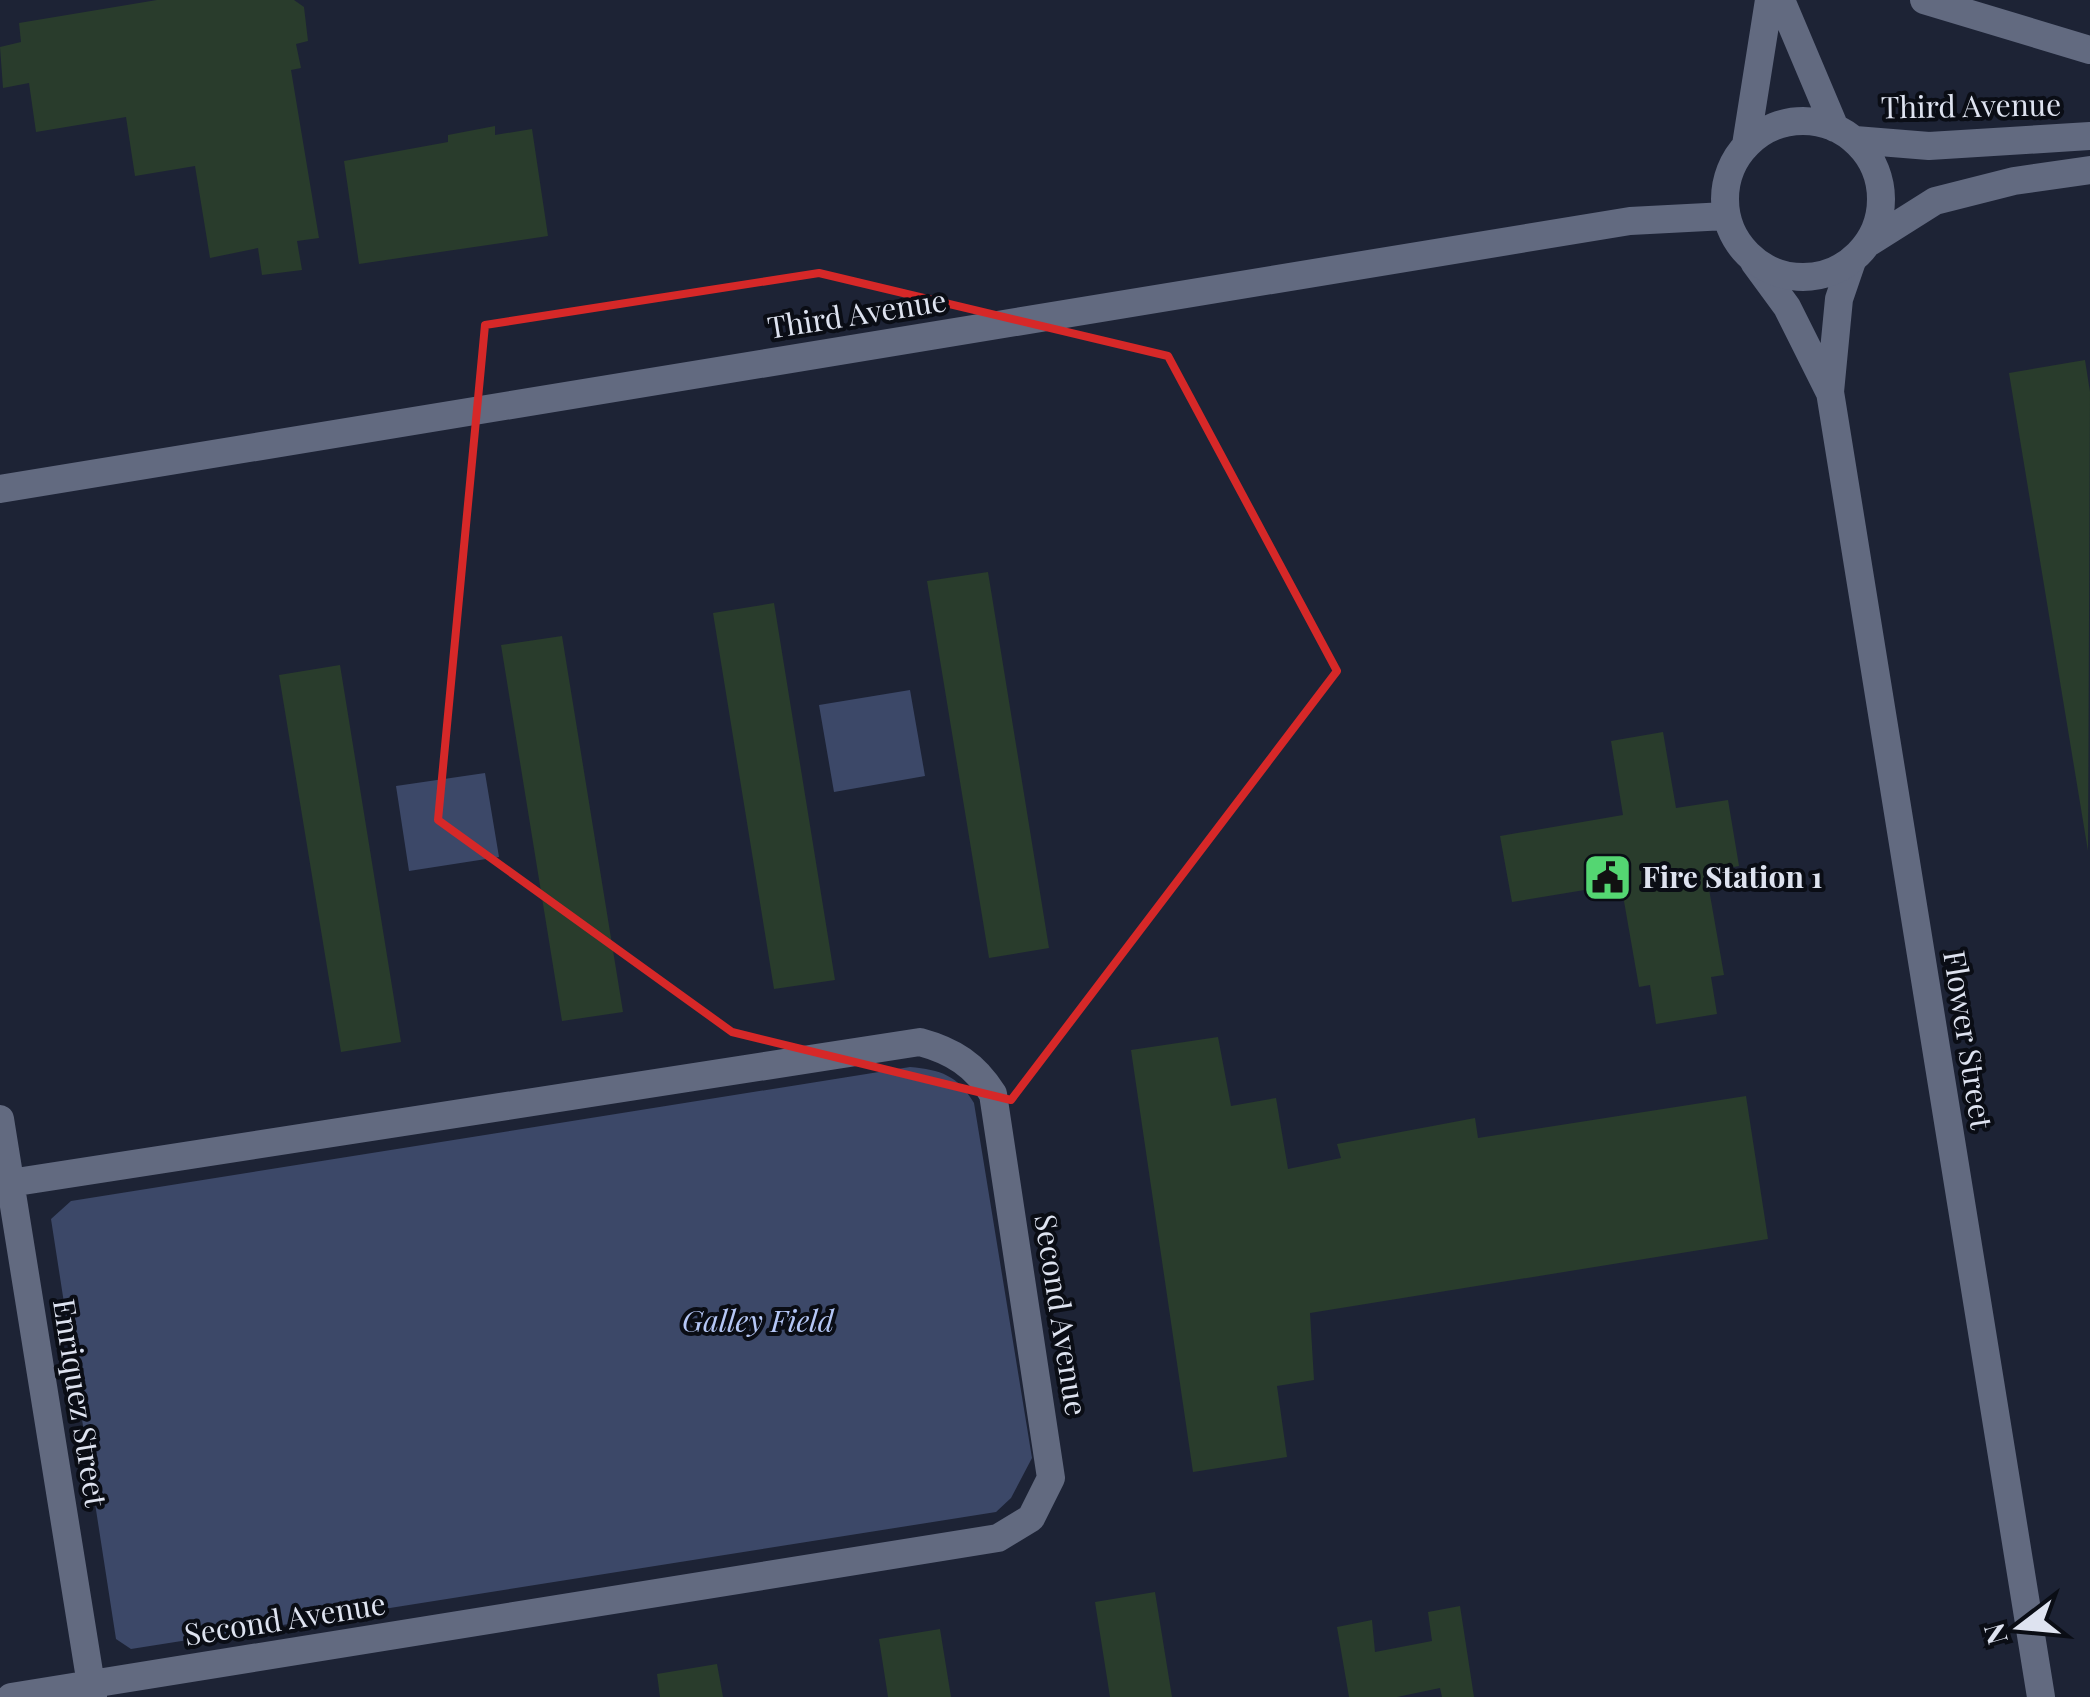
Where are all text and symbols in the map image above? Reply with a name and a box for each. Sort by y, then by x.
street label: Third Avenue [1880,83,2062,127]
street label: Third Avenue [764,279,949,347]
public building icon: Fire Station 1 [1581,852,1633,904]
place label: Fire Station 1 [1642,856,1822,896]
street label: Flower Street [1935,948,2003,1132]
street label: Second Avenue [1026,1211,1098,1418]
street label: Enriquez Street [45,1296,117,1510]
park label: Galley Field [682,1300,835,1340]
north arrow [1970,1577,2070,1677]
street label: Second Avenue [181,1582,388,1654]
text: N [1974,1619,2015,1649]

